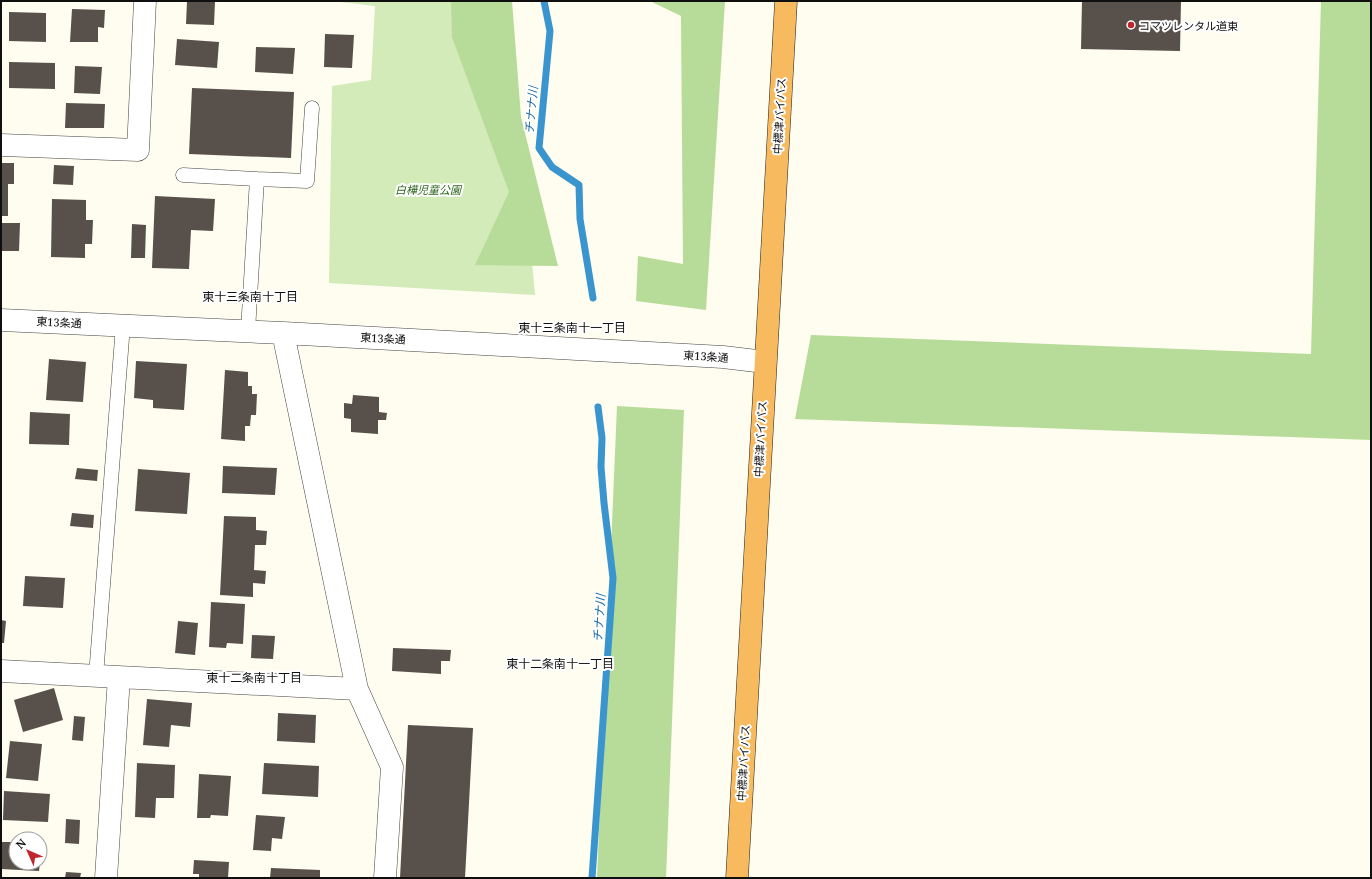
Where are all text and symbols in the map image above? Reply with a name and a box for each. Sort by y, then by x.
place label: コマツレンタル道東 [1139,18,1238,33]
marker: コマツレンタル道東 [1126,20,1136,30]
street label: 中標津バイパス [770,77,788,155]
water label: チナナ川 [520,83,542,135]
park label: 白樺児童公園 [395,182,463,197]
district label: 東十三条南十丁目 [202,288,298,305]
street label: 東13条通 [36,313,82,331]
district label: 東十三条南十一丁目 [518,319,626,336]
street label: 東13条通 [360,329,406,347]
street label: 東13条通 [683,347,729,365]
street label: 中標津バイパス [751,400,769,478]
water label: チナナ川 [589,591,609,643]
district label: 東十二条南十一丁目 [506,655,614,672]
district label: 東十二条南十丁目 [206,669,302,686]
street label: 中標津バイパス [734,724,752,802]
north arrow [8,831,48,871]
text: N [12,835,29,852]

